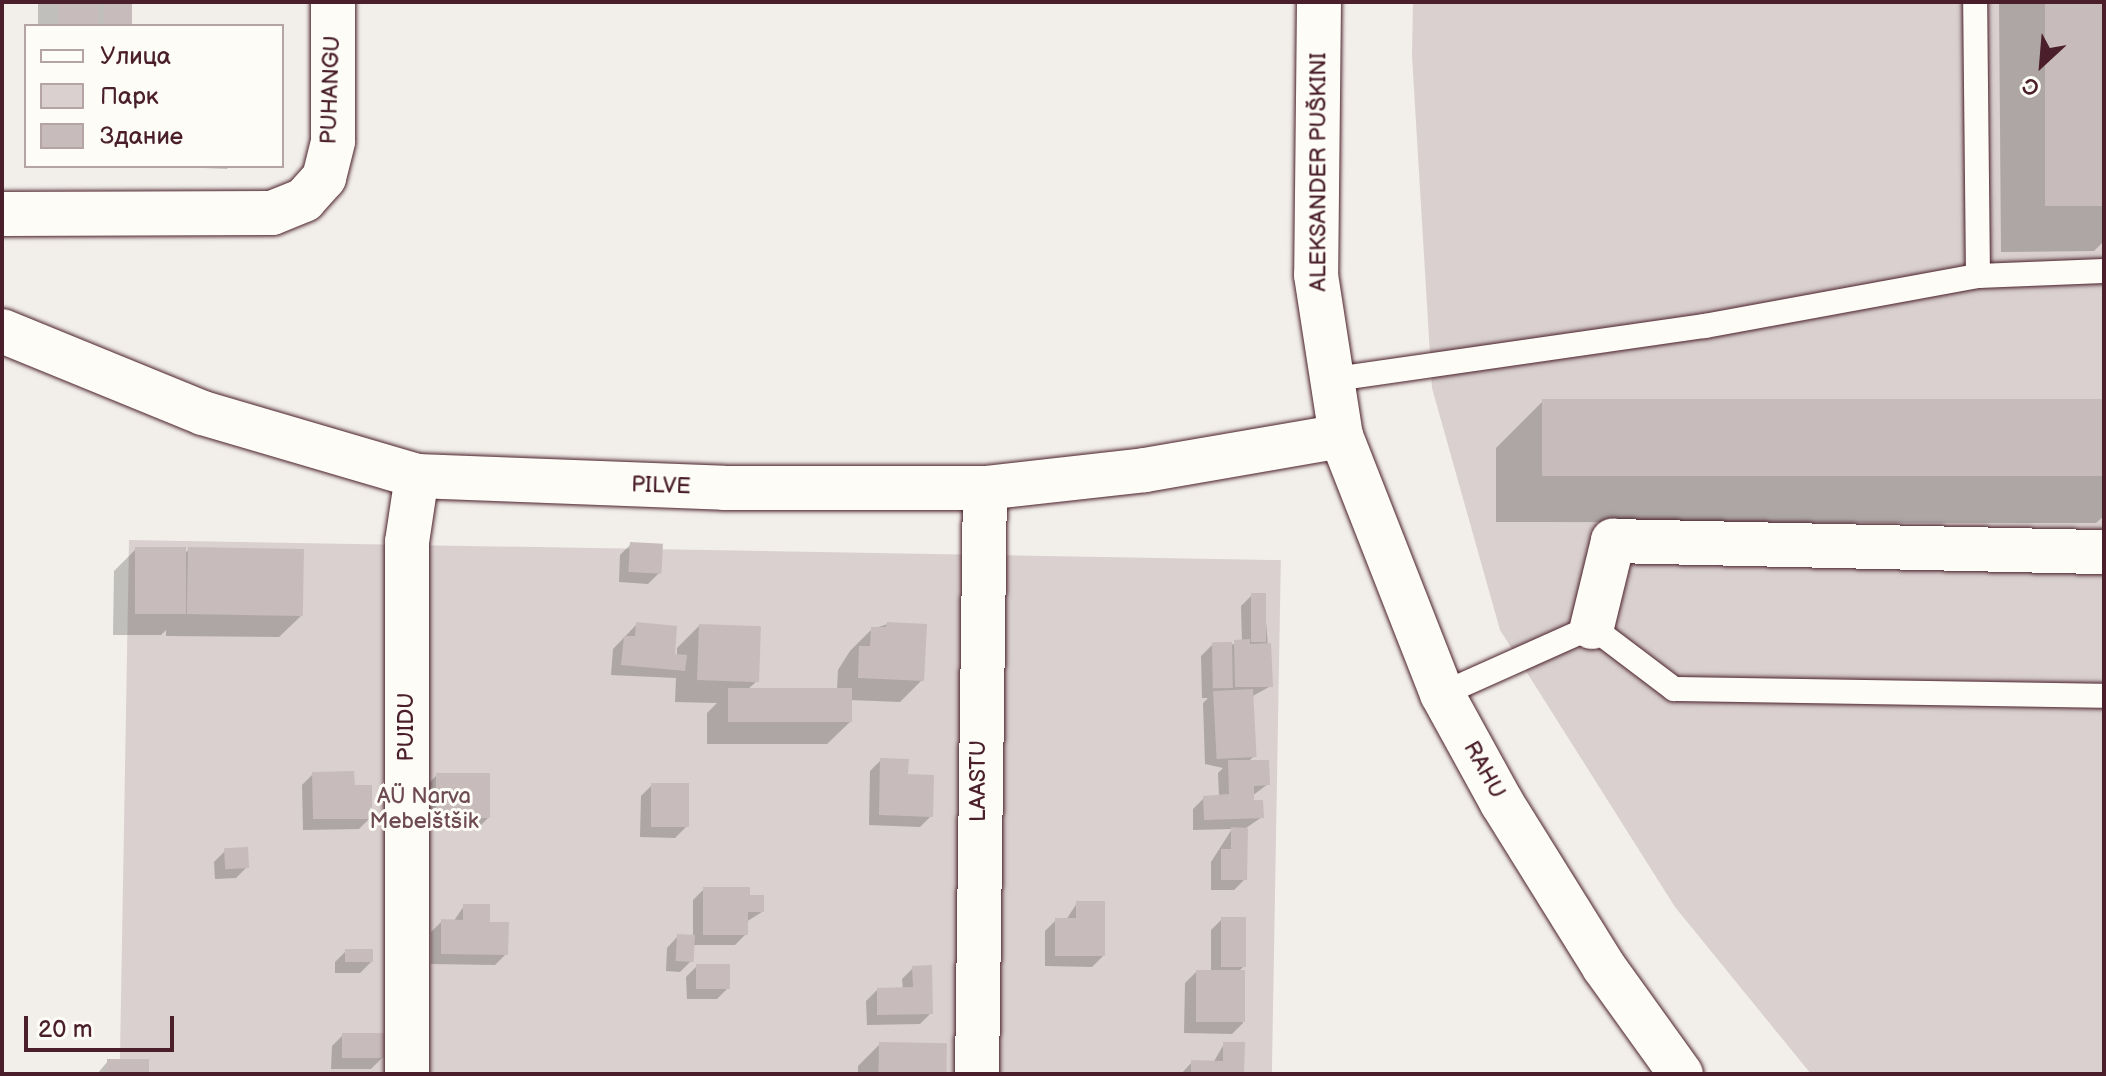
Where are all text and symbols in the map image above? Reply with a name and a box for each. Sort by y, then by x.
legend [24,24,284,168]
north arrow [2002,24,2082,104]
street label: PUHANGU [316,35,346,145]
text: Улица [100,42,171,71]
street label: ALEKSANDER PUŠKINI [1306,52,1332,292]
text: С [2018,71,2044,102]
text: Парк [100,82,158,111]
text: Здание [100,122,183,151]
street label: PILVE [631,472,691,500]
street label: PUIDU [394,693,420,761]
street label: RAHU [1458,737,1510,803]
street label: LAASTU [966,740,992,822]
park label: AÜ Narva Mebelštšik [369,783,479,834]
scale bar [28,1000,178,1050]
text: 20 m [38,1015,93,1044]

